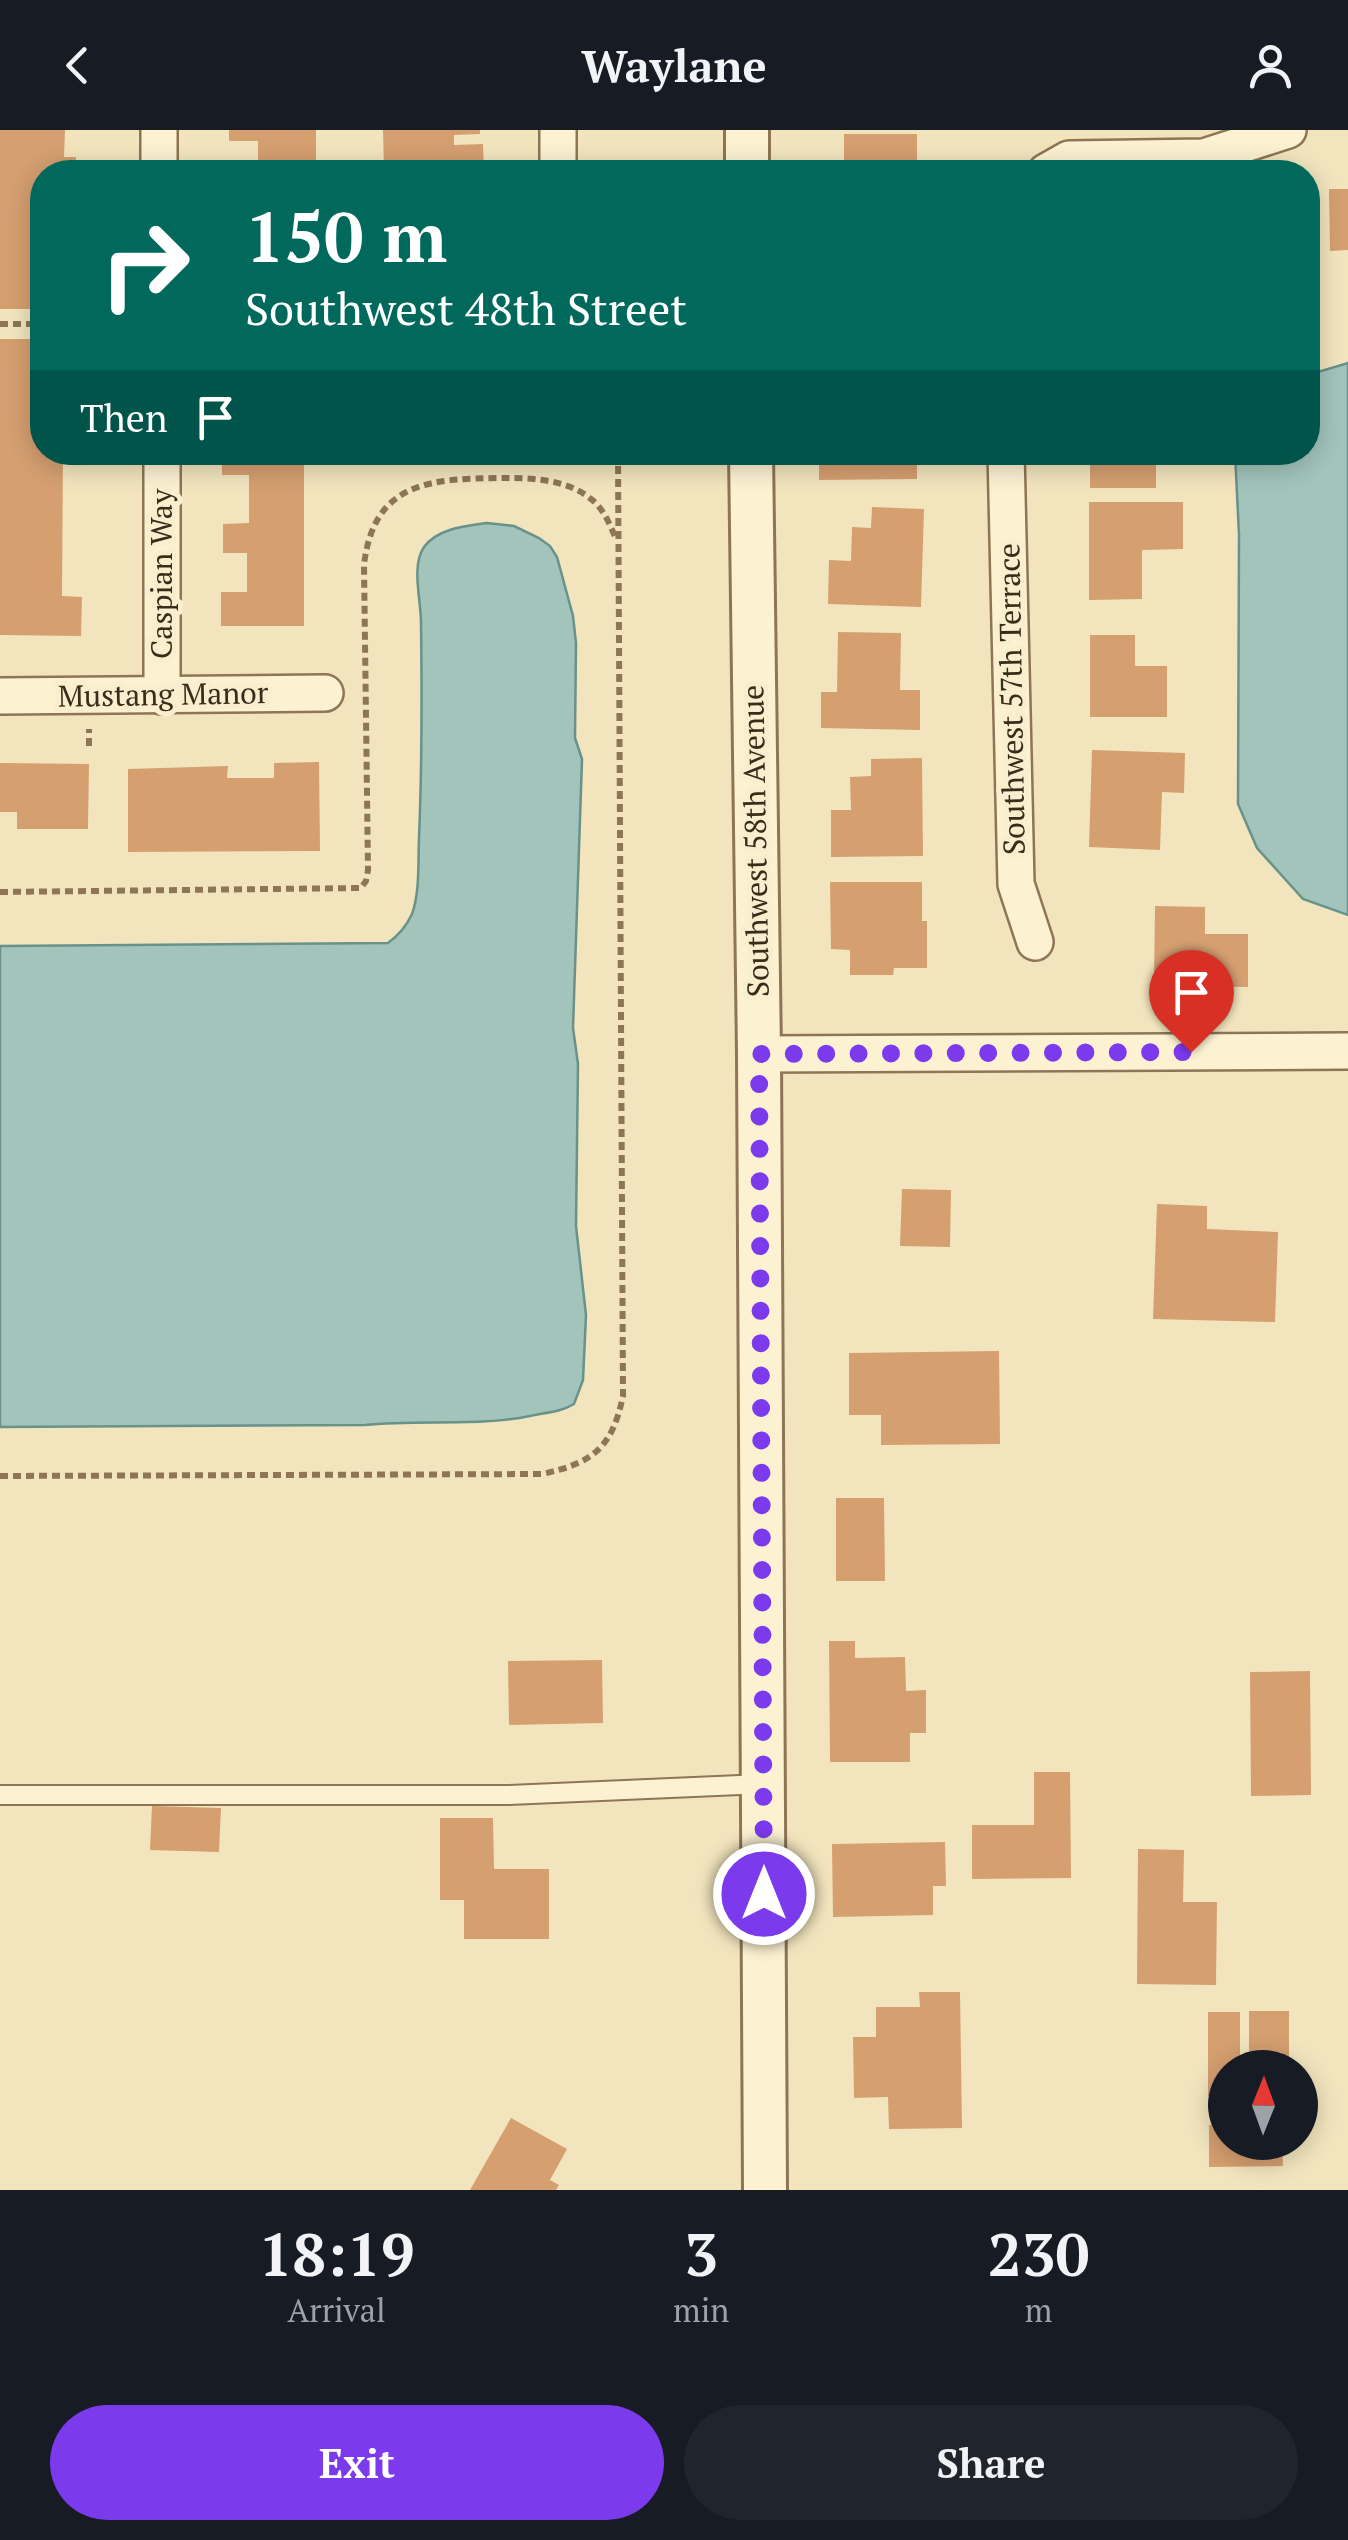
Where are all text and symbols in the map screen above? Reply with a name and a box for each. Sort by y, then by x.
text: Waylane [581,35,767,95]
icon: back [50,38,105,93]
icon: person [1243,38,1298,93]
text: 150 m [245,189,447,282]
icon: right [80,200,210,330]
text: Southwest 48th Street [245,278,687,338]
icon: arrive [188,390,243,445]
text: Then [80,393,168,443]
street label: Caspian Way [141,488,181,659]
street label: Southwest 57th Terrace [988,543,1034,855]
street label: Mustang Manor [57,672,269,716]
street label: Southwest 58th Avenue [732,685,778,997]
pin [1149,950,1234,1053]
icon: arrive [1164,965,1219,1020]
position arrow [712,1842,816,1946]
north arrow [1208,2050,1318,2160]
map controls [1208,2050,1318,2160]
text: 18:19 [258,2214,415,2293]
text: 3 [684,2214,718,2293]
text: 230 [988,2214,1090,2293]
text: Arrival [288,2289,386,2331]
text: min [673,2289,729,2331]
text: m [1025,2289,1052,2331]
button: Exit [50,2405,664,2520]
button: Share [684,2405,1298,2520]

